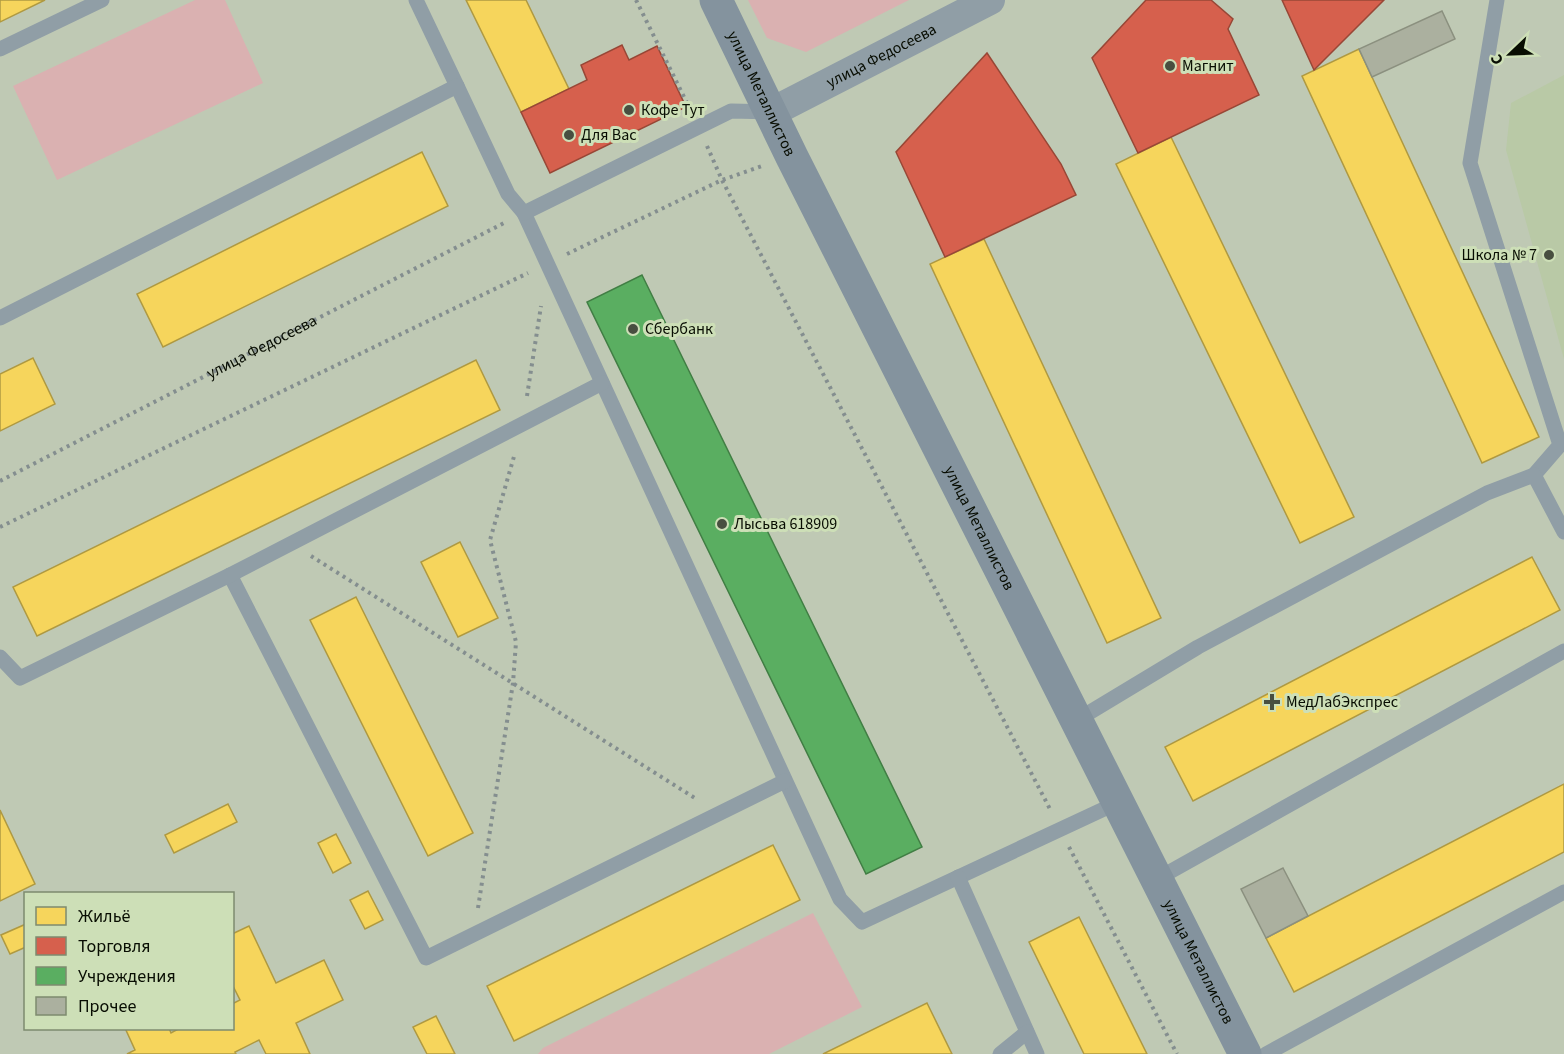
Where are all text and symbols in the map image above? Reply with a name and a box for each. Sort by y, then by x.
street label: улица Федосеева [823,18,940,93]
north arrow [1480,24,1540,84]
street label: улица Металлистов [722,27,801,160]
text: С [1485,51,1509,68]
place label: Магнит [1182,55,1234,77]
marker: Магнит [1163,59,1177,73]
place label: Кофе Тут [641,99,705,121]
marker: Кофе Тут [622,103,636,117]
place label: Для Вас [581,124,637,146]
marker: Для Вас [562,128,576,142]
place label: Школа № 7 [1461,244,1537,266]
marker: Школа № 7 [1542,248,1556,262]
street label: улица Федосеева [203,310,321,384]
place label: Сбербанк [645,318,713,340]
marker: Сбербанк [626,322,640,336]
street label: улица Металлистов [939,462,1020,594]
place label: Лысьва 618909 [734,513,837,535]
marker: Лысьва 618909 [715,517,729,531]
place label: МедЛабЭкспрес [1286,691,1398,713]
marker: МедЛабЭкспрес [1263,693,1281,711]
legend [24,892,234,1030]
street label: улица Металлистов [1158,896,1239,1028]
text: Жильё [78,904,131,929]
text: Торговля [78,934,151,959]
text: Учреждения [78,964,176,989]
text: Прочее [78,994,136,1019]

